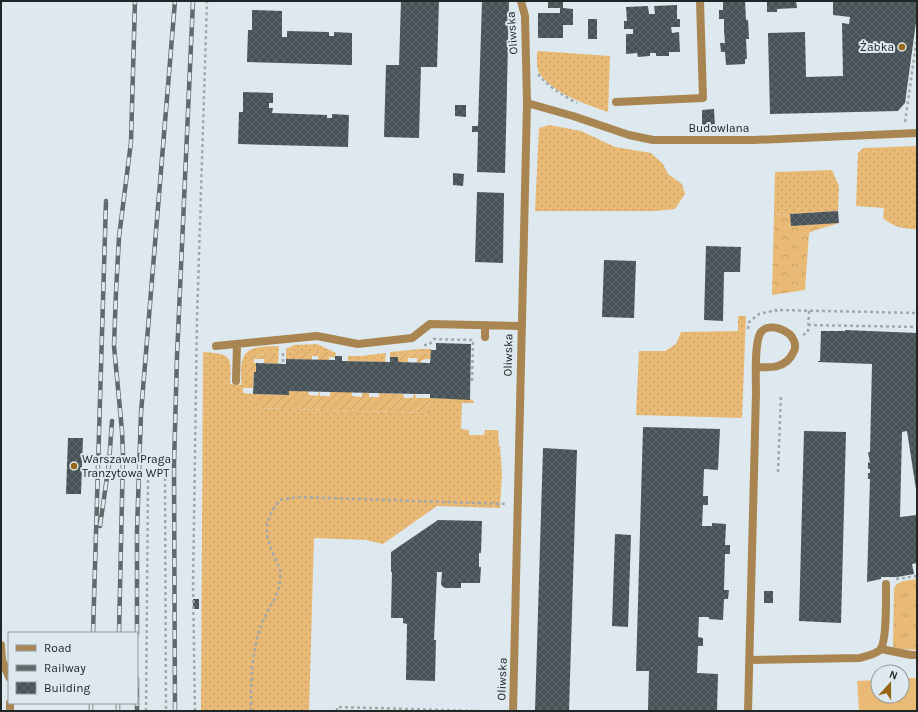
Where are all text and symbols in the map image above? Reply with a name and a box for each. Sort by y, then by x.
street label: Oliwska [504,11,520,55]
place label: Żabka [860,40,894,54]
marker: Żabka [897,42,907,52]
street label: Budowlana [689,121,749,135]
street label: Oliwska [501,333,515,377]
place label: Warszawa Praga Tranzytowa WPT [82,452,171,480]
marker: Warszawa Praga Tranzytowa WPT [69,461,79,471]
legend [8,632,138,704]
text: Road [44,641,72,655]
street label: Oliwska [494,657,510,701]
text: Railway [44,661,86,675]
north arrow [870,664,910,704]
text: N [887,668,899,683]
text: Building [44,681,91,695]

